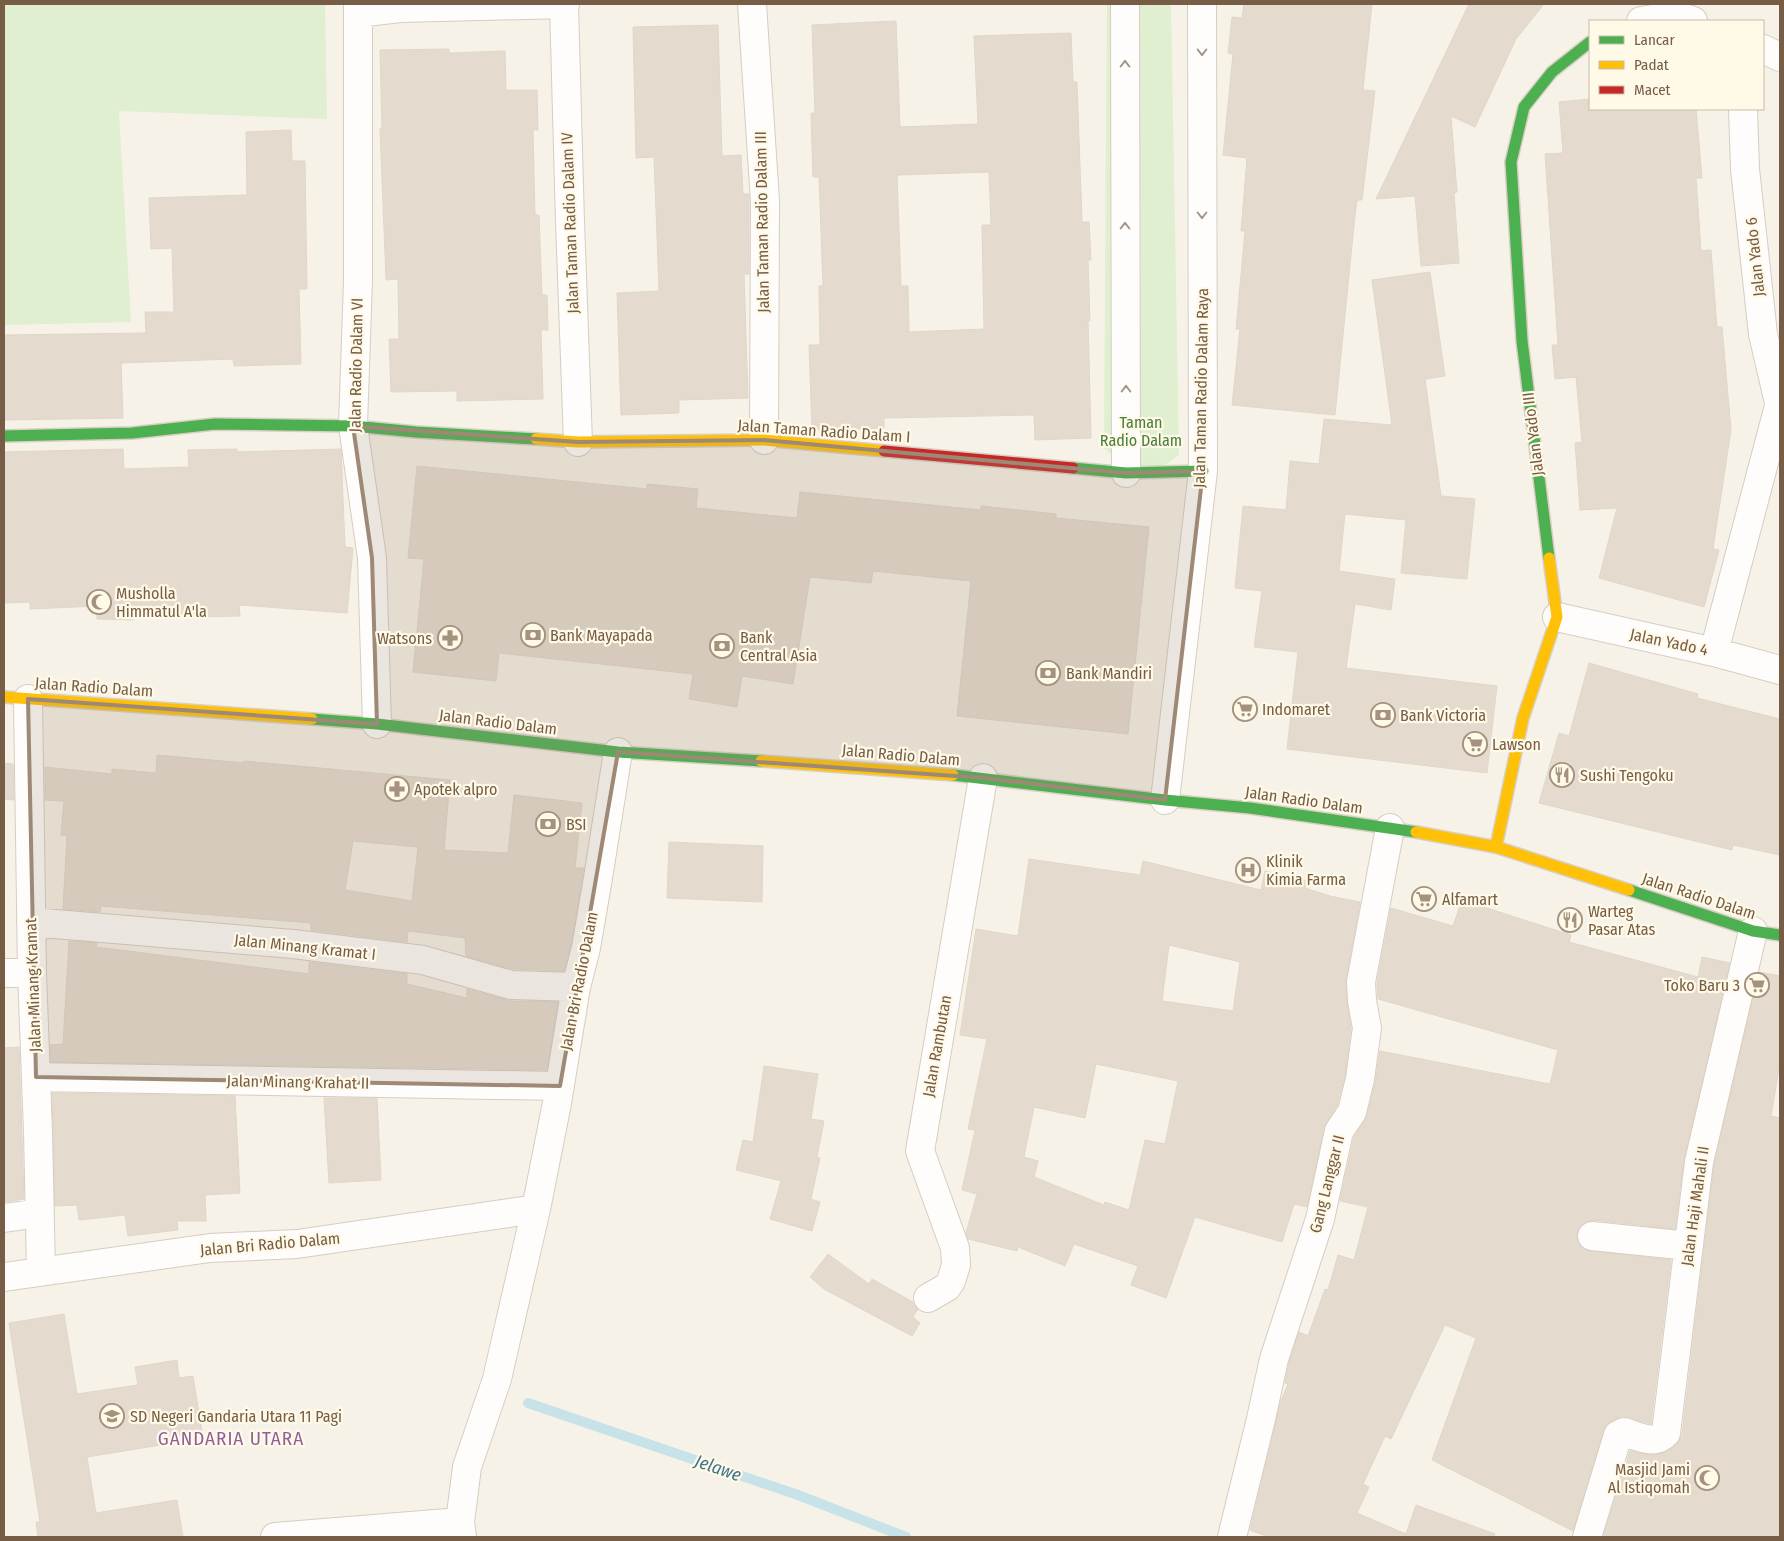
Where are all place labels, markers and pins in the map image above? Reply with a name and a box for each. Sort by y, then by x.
place label: Musholla Himmatul A'la [116,584,207,621]
mosque icon: Musholla Himmatul A'la [86,589,112,615]
bank icon: Bank Mayapada [520,622,546,648]
pharmacy icon: Watsons [437,625,463,651]
place label: Bank Mayapada [550,626,653,645]
place label: Bank Central Asia [740,628,817,665]
place label: Watsons [377,629,432,648]
bank icon: Bank Central Asia [709,633,735,659]
bank icon: Bank Mandiri [1035,660,1061,686]
place label: Bank Mandiri [1066,664,1152,683]
supermarket icon: Indomaret [1232,696,1258,722]
place label: Indomaret [1262,700,1331,719]
bank icon: Bank Victoria [1370,702,1396,728]
place label: Bank Victoria [1400,706,1486,725]
supermarket icon: Lawson [1462,731,1488,757]
place label: Lawson [1492,735,1541,754]
restaurant icon: Sushi Tengoku [1549,762,1575,788]
place label: Sushi Tengoku [1580,766,1674,785]
pharmacy icon: Apotek alpro [384,776,410,802]
place label: Apotek alpro [414,780,497,799]
bank icon: BSI [535,811,561,837]
place label: BSI [566,815,587,834]
place label: Klinik Kimia Farma [1266,852,1346,889]
hospital icon: Klinik Kimia Farma [1235,857,1261,883]
supermarket icon: Alfamart [1411,886,1437,912]
place label: Alfamart [1442,890,1499,909]
place label: Warteg Pasar Atas [1588,902,1655,939]
restaurant icon: Warteg Pasar Atas [1557,907,1583,933]
supermarket icon: Toko Baru 3 [1744,972,1770,998]
place label: Toko Baru 3 [1664,976,1740,995]
school or university icon: SD Negeri Gandaria Utara 11 Pagi [99,1403,125,1429]
place label: SD Negeri Gandaria Utara 11 Pagi [130,1407,342,1426]
place label: Masjid Jami Al Istiqomah [1608,1460,1690,1497]
mosque icon: Masjid Jami Al Istiqomah [1694,1465,1720,1491]

